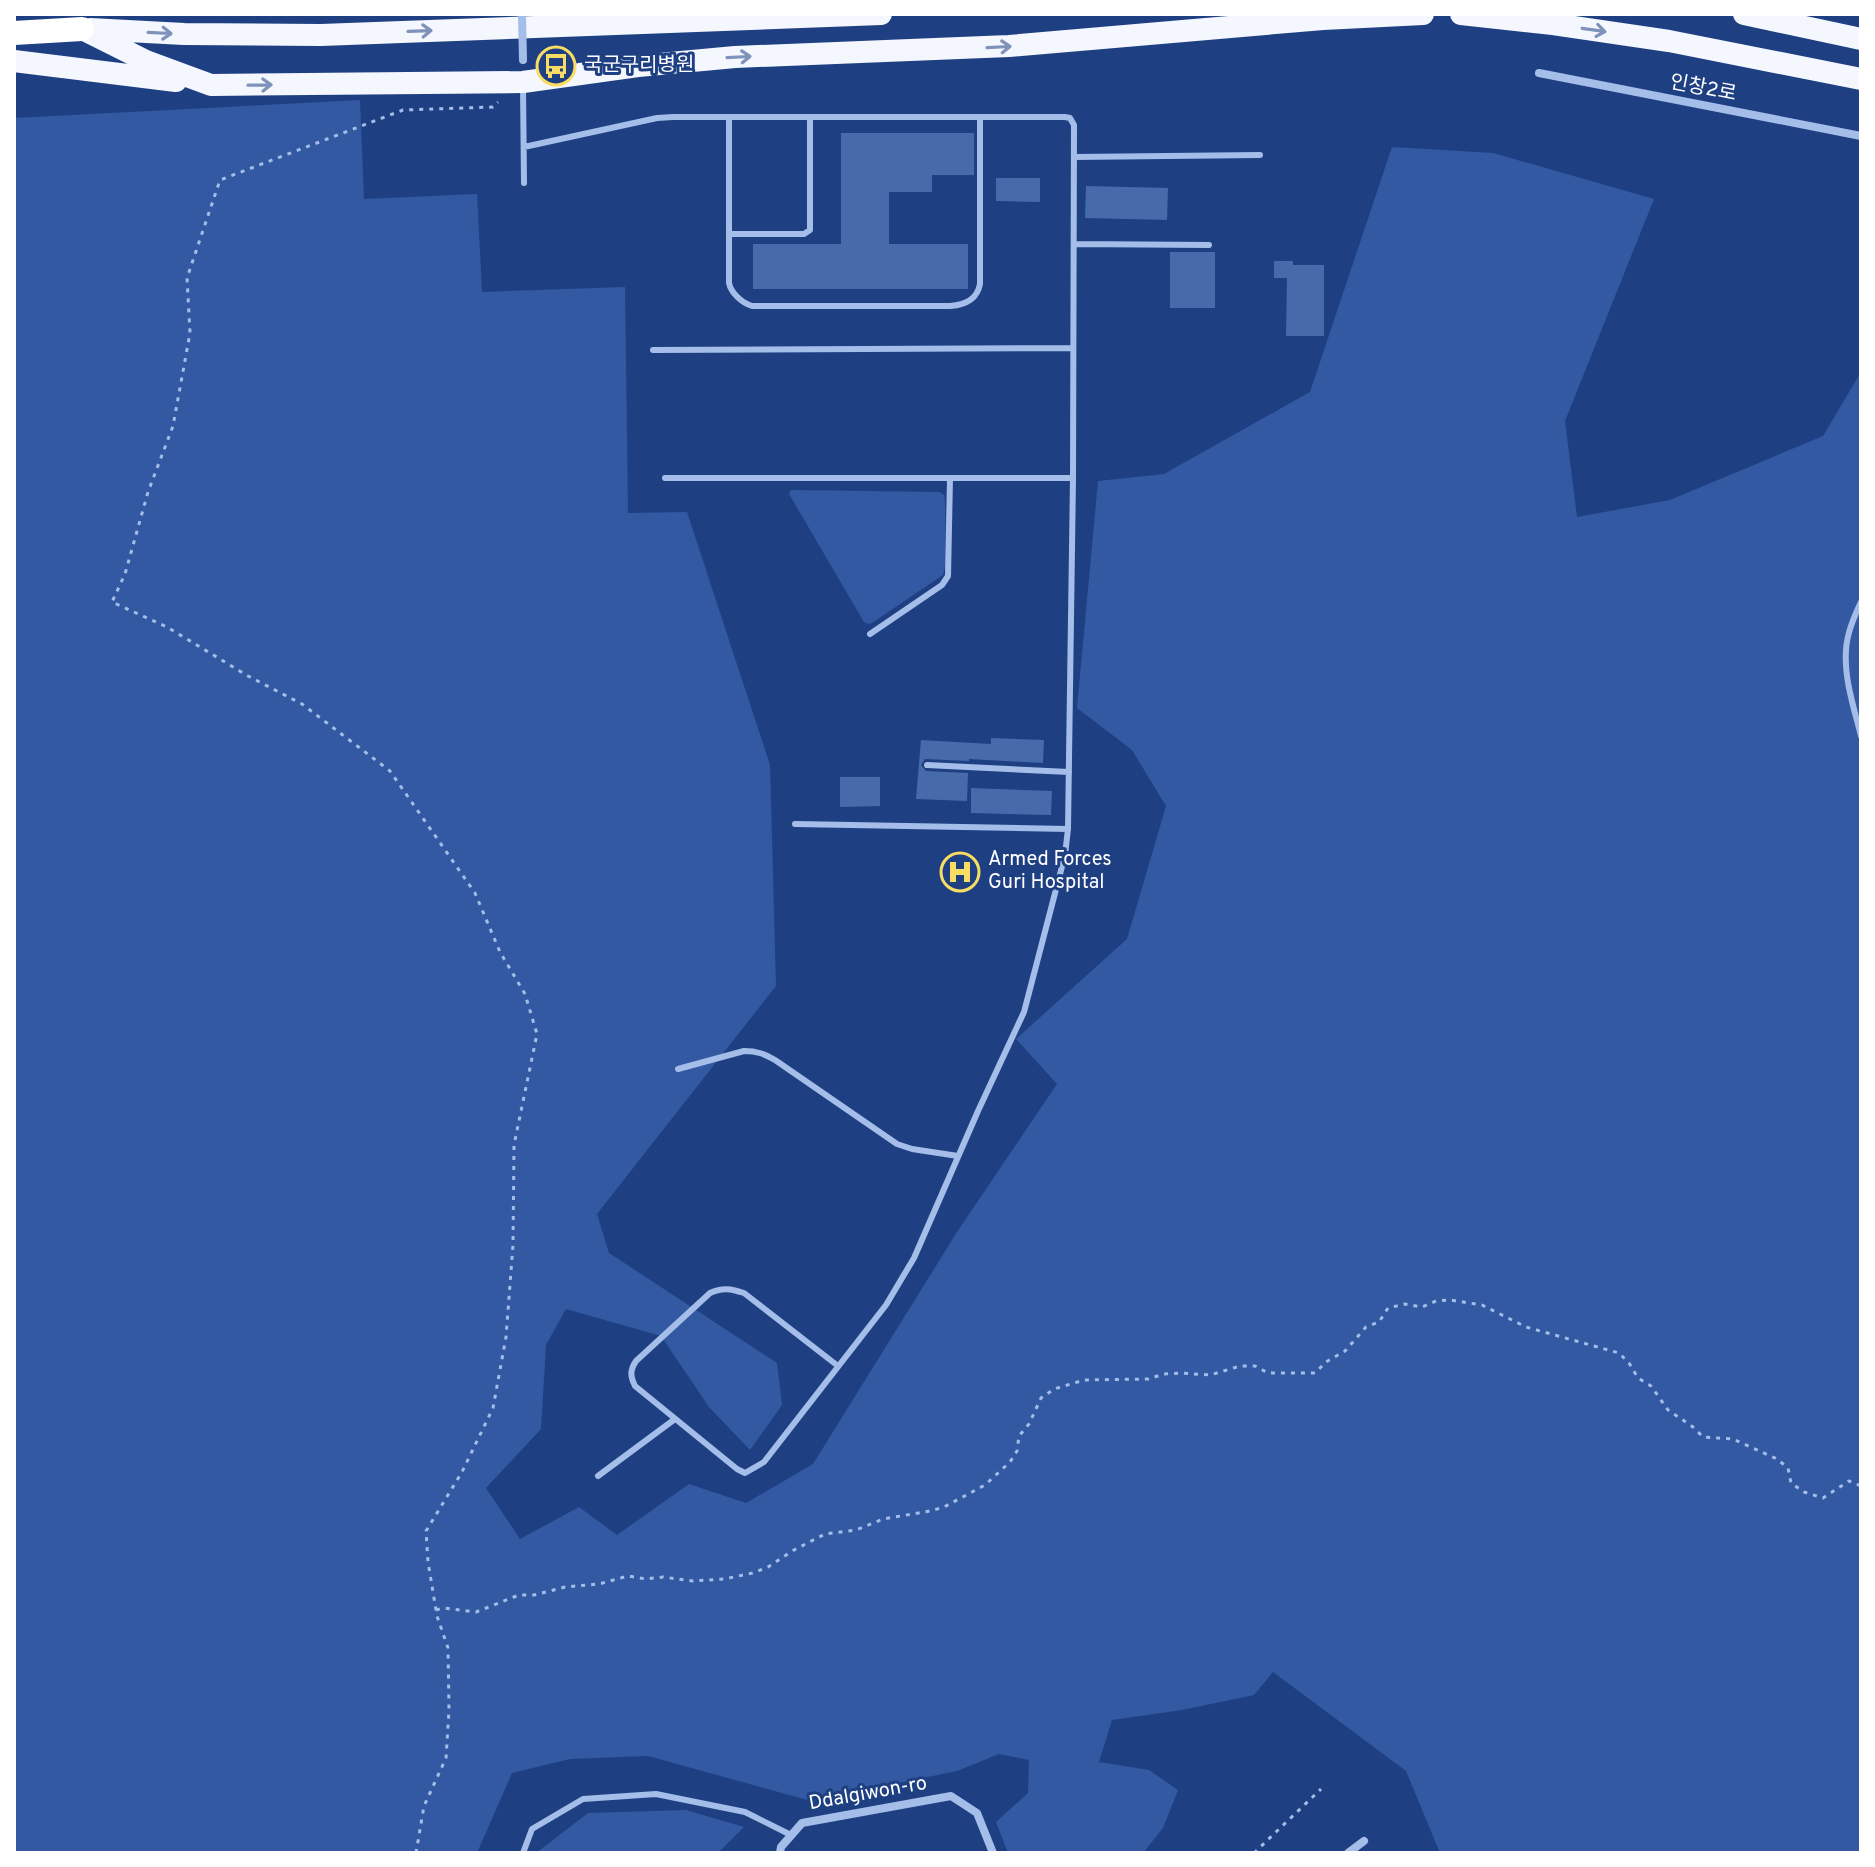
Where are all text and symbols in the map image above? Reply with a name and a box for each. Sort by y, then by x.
one-way arrow [1581,23,1606,38]
one-way arrow [406,24,433,39]
one-way arrow [146,26,173,41]
one-way arrow [985,39,1012,54]
bus stop icon: 국군구리병원 [535,45,577,87]
one-way arrow [725,50,752,65]
place label: 국군구리병원 [584,53,694,79]
street label: 인창2로 [1667,70,1739,108]
one-way arrow [246,77,273,93]
place label: Armed Forces Guri Hospital [988,847,1112,896]
hospital icon: Armed Forces Guri Hospital [939,851,981,893]
street label: Ddalgiwon-ro [807,1771,929,1817]

